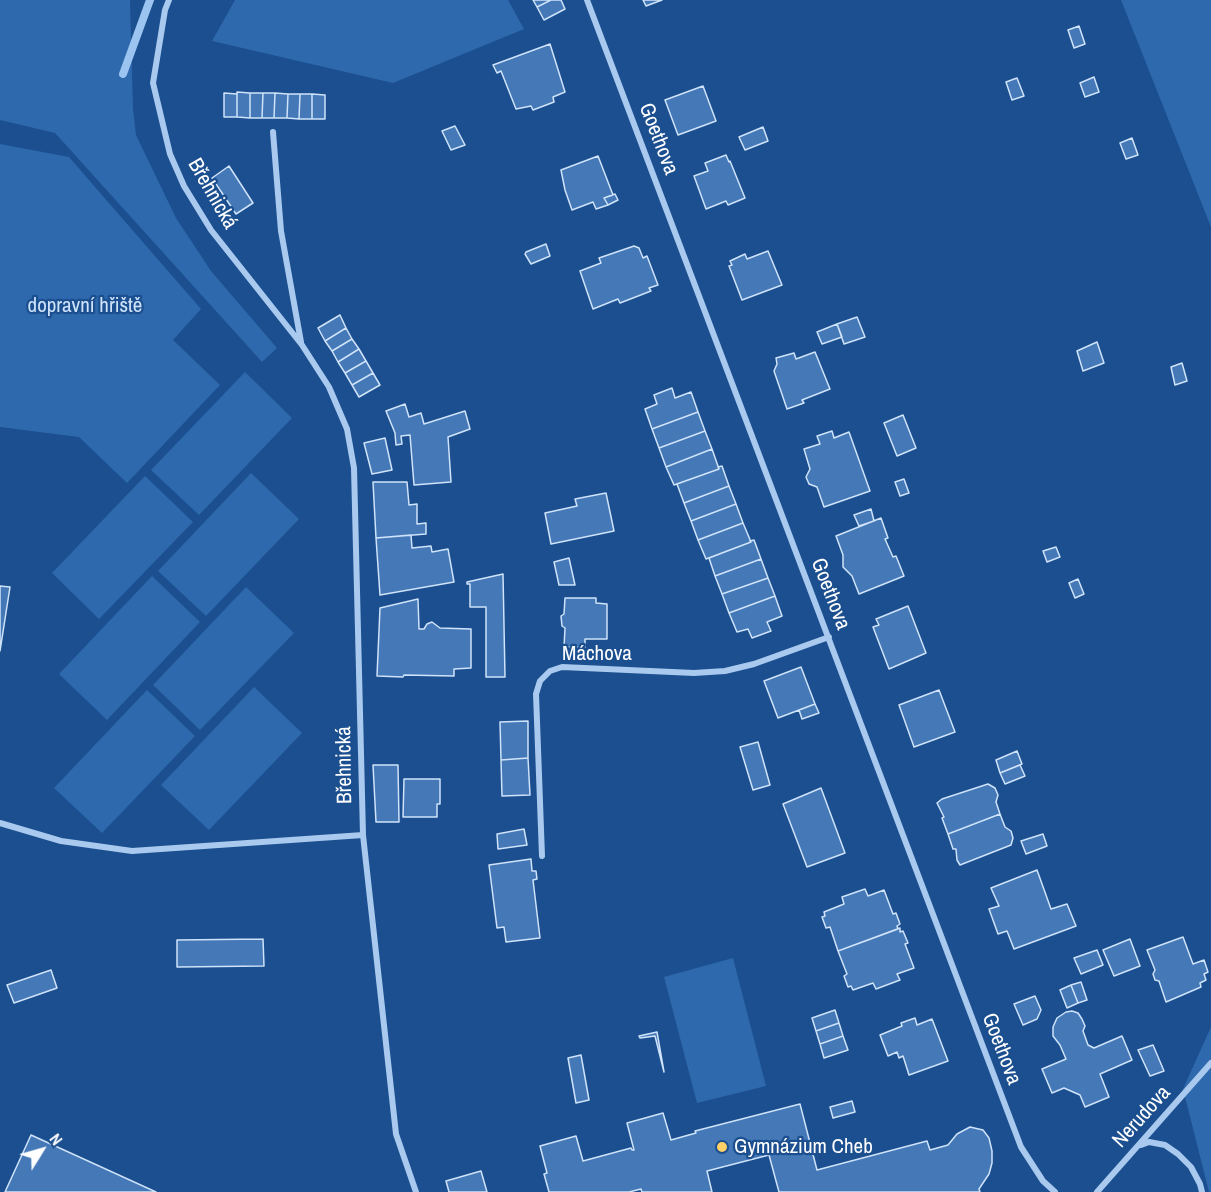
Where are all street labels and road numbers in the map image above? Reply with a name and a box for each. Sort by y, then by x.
street label: Goethova [633,100,683,178]
street label: Břehnická [182,154,242,234]
street label: Goethova [805,555,855,633]
street label: Máchova [562,641,632,667]
street label: Břehnická [332,726,358,804]
street label: Goethova [976,1010,1026,1088]
street label: Nerudova [1108,1081,1176,1153]

